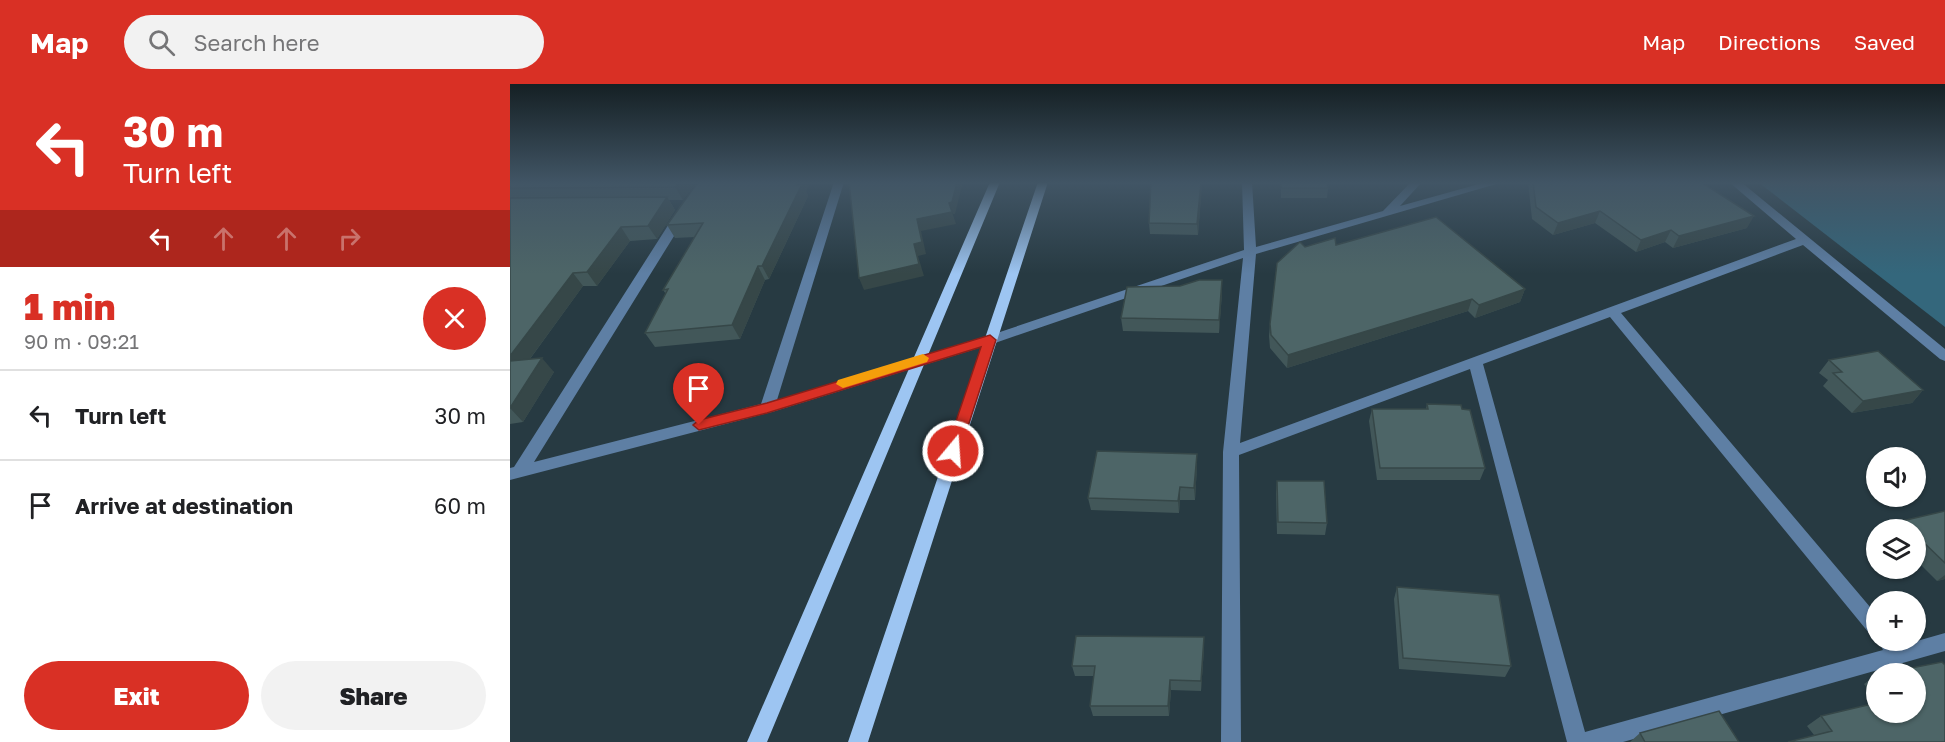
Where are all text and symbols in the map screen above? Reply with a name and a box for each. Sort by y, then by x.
search box [124,15,544,69]
text: Map [30,26,88,59]
icon: search [145,26,178,59]
text: Search here [193,29,319,56]
text: Map [1642,29,1685,55]
text: Directions [1718,29,1821,55]
text: Saved [1854,29,1915,55]
text: 30 m [123,106,223,156]
icon: left [24,108,102,186]
text: Turn left [123,157,232,189]
icon: left [144,222,177,255]
icon: ahead [207,222,240,255]
icon: ahead [270,222,303,255]
icon: right [333,222,366,255]
text: 1 min [24,285,115,328]
button: close [423,287,486,350]
text: 90 m · 09:21 [24,329,139,353]
pin [673,363,724,425]
icon: arrive [682,372,715,405]
icon: left [24,399,57,432]
text: Turn left [75,402,166,429]
text: 30 m [435,402,486,429]
position arrow [921,419,985,483]
map controls [1866,447,1926,723]
button: sound [1866,447,1926,507]
icon: arrive [24,489,57,522]
text: Arrive at destination [75,492,293,519]
text: 60 m [434,492,486,519]
button: layers [1866,519,1926,579]
button: + [1866,591,1926,651]
button: Exit [24,661,249,730]
button: Share [261,661,486,730]
button: − [1866,663,1926,723]

